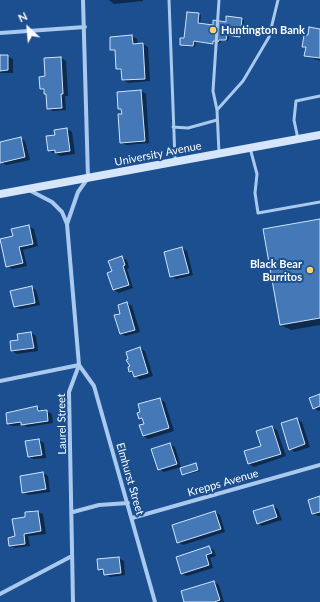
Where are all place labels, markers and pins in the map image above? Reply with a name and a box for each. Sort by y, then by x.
place label: Huntington Bank [221,23,305,37]
marker: Huntington Bank [208,25,218,35]
place label: Black Bear Burritos [250,257,302,283]
marker: Black Bear Burritos [305,265,315,275]

